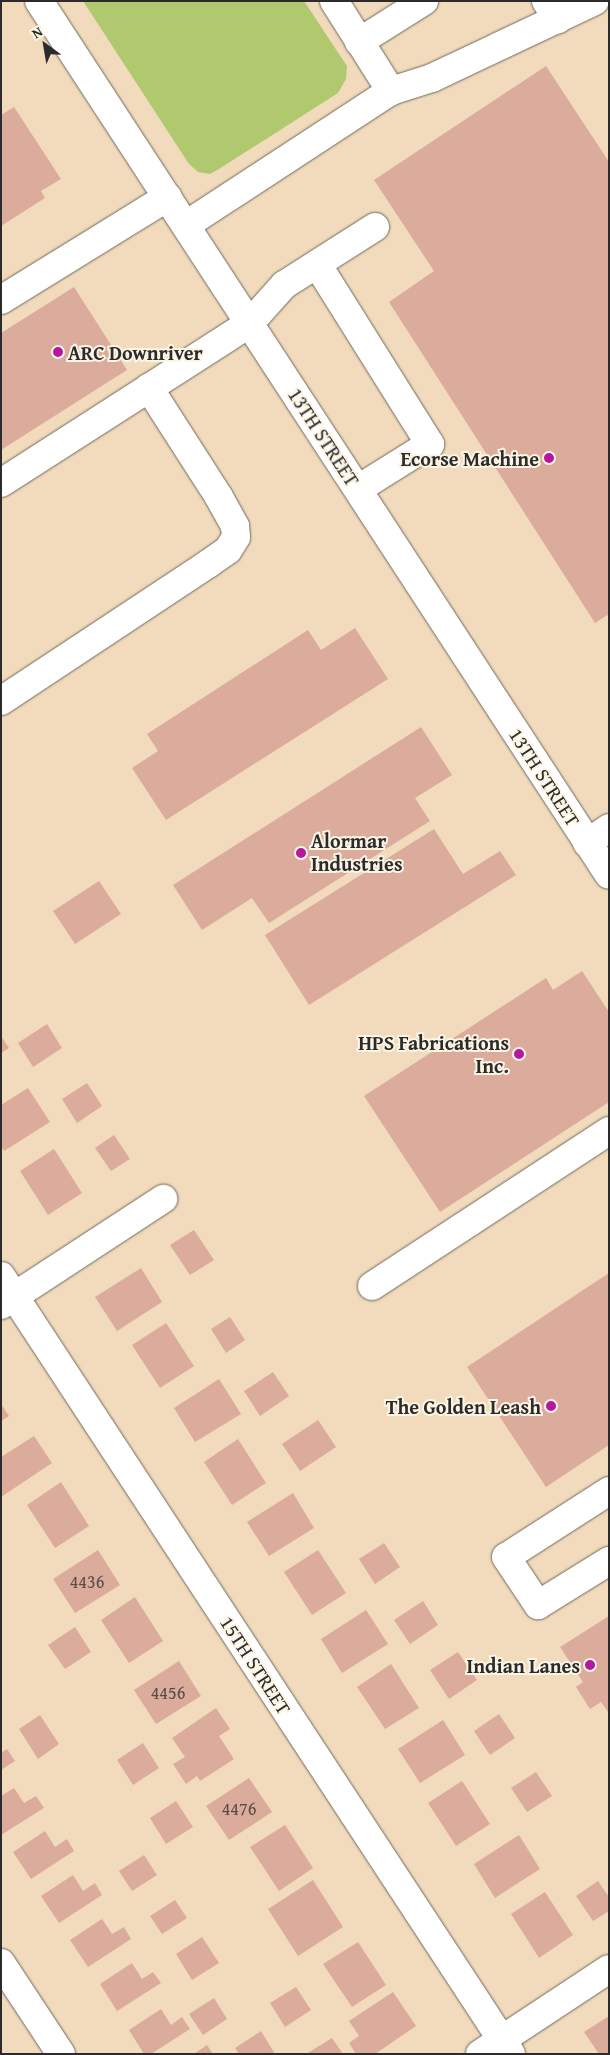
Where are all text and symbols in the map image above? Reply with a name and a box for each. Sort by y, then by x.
north arrow [20,20,70,70]
text: N [28,21,46,43]
place label: ARC Downriver [68,340,203,364]
marker: ARC Downriver [52,346,64,358]
street label: 13TH STREET [283,383,365,491]
place label: Ecorse Machine [400,446,539,470]
marker: Ecorse Machine [543,452,555,464]
street label: 13TH STREET [504,723,586,831]
place label: Alormar Industries [311,829,402,876]
marker: Alormar Industries [295,847,307,859]
place label: HPS Fabrications Inc. [358,1030,509,1077]
marker: HPS Fabrications Inc. [513,1048,525,1060]
place label: The Golden Leash [386,1394,541,1418]
marker: The Golden Leash [545,1400,557,1412]
house number: 4436 [70,1571,104,1593]
street label: 15TH STREET [215,1611,297,1719]
place label: Indian Lanes [466,1653,580,1677]
marker: Indian Lanes [584,1659,596,1671]
house number: 4456 [151,1682,185,1704]
house number: 4476 [222,1798,256,1820]

